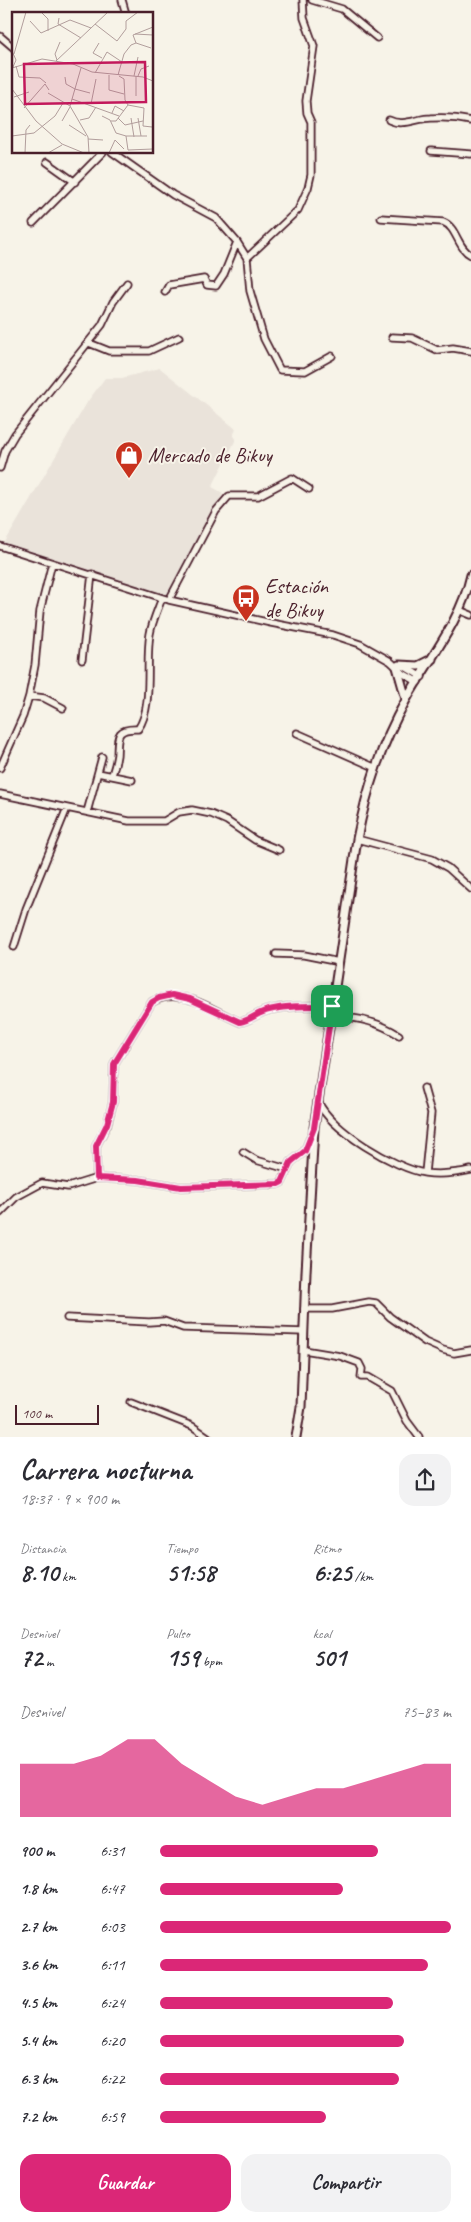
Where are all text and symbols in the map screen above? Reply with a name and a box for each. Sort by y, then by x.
inset map [12,12,154,154]
shop icon: Mercado de Bikuy [114,440,144,479]
place label: Mercado de Bikuy [148,442,273,468]
place label: Estación de Bikuy [265,573,329,623]
bus stop icon: Estación de Bikuy [231,583,261,622]
pin [311,985,353,1027]
icon: arrive [318,992,346,1020]
scale bar [15,1402,99,1425]
text: 100 m [22,1405,52,1422]
text: Carrera nocturna [20,1452,191,1487]
button: share [399,1454,451,1506]
text: 18:37 · 9 × 900 m [20,1489,119,1509]
text: Distancia [20,1540,66,1557]
text: Tiempo [166,1540,198,1557]
text: Ritmo [313,1540,341,1557]
text: 8.10 [20,1557,59,1589]
text: 51:58 [166,1557,215,1589]
text: 6:25 [313,1557,351,1589]
text: km [59,1568,76,1585]
text: /km [351,1568,373,1585]
text: Desnivel [20,1625,58,1642]
text: Pulso [166,1625,190,1642]
text: kcal [313,1625,331,1642]
text: 72 [20,1642,42,1674]
text: 159 [166,1642,199,1674]
text: 501 [313,1642,346,1674]
text: m [42,1653,54,1670]
text: bpm [199,1653,222,1670]
text: Desnivel [20,1702,63,1722]
text: 75–83 m [402,1702,451,1722]
text: 900 m [20,1841,54,1861]
text: 6:31 [100,1841,125,1861]
text: 1.8 km [20,1879,57,1899]
text: 6:47 [100,1879,125,1899]
text: 2.7 km [20,1917,57,1937]
text: 6:03 [100,1917,125,1937]
text: 3.6 km [20,1955,58,1975]
text: 6:11 [100,1955,125,1975]
text: 4.5 km [20,1993,57,2013]
text: 6:24 [100,1993,125,2013]
text: 5.4 km [20,2031,57,2051]
text: 6:20 [100,2031,125,2051]
text: 6.3 km [20,2069,58,2089]
text: 6:22 [100,2069,125,2089]
text: 7.2 km [20,2107,57,2127]
text: 6:59 [100,2107,125,2127]
button: Guardar [20,2154,231,2212]
button: Compartir [241,2154,451,2212]

